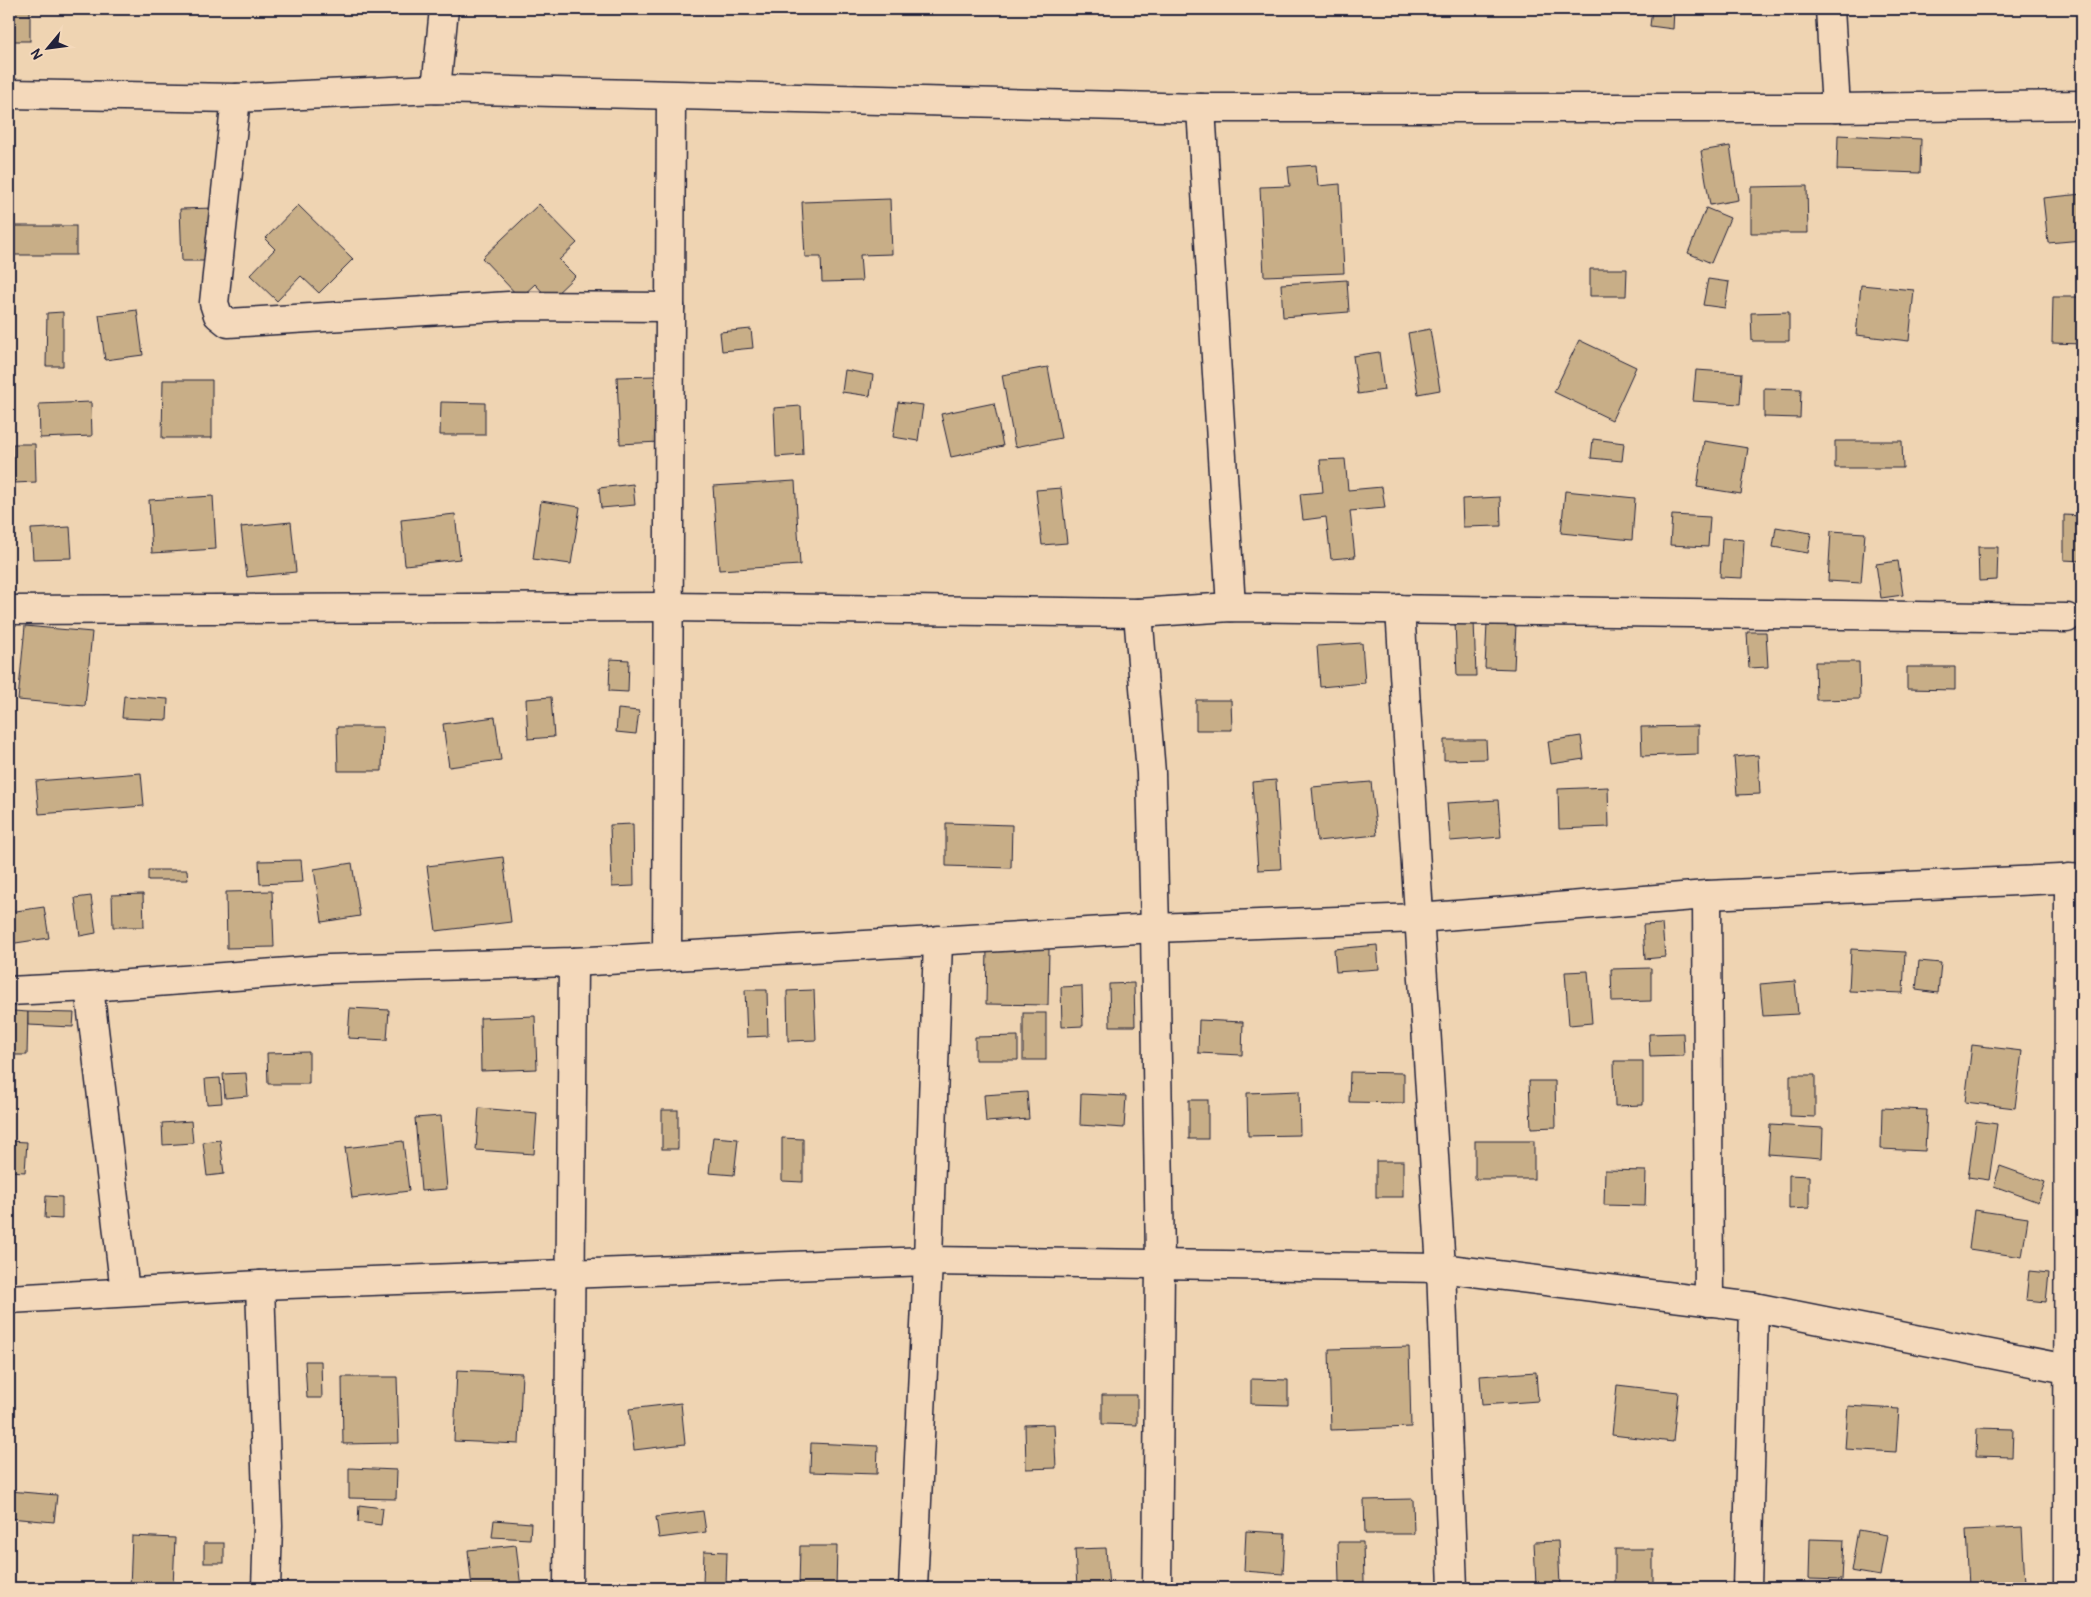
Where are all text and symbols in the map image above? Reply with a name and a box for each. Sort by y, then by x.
north arrow [22,22,72,72]
text: N [27,46,47,62]

